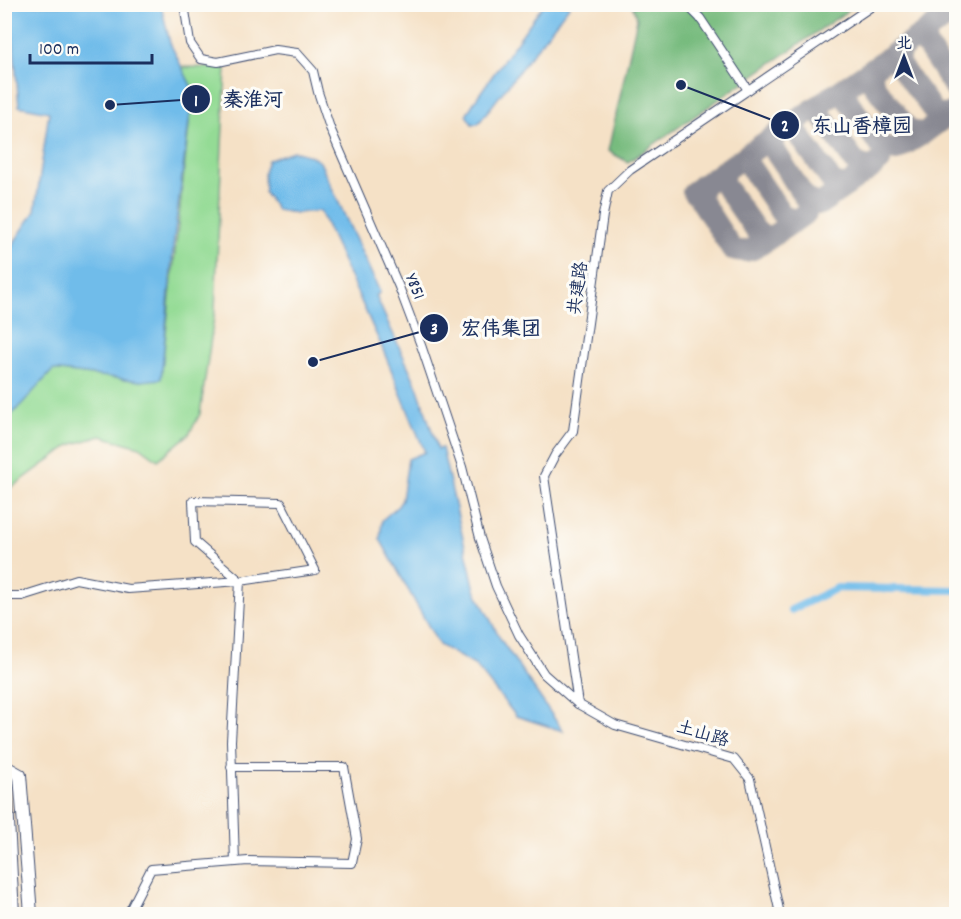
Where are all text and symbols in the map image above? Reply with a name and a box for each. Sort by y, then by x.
scale bar [30,27,152,65]
north arrow [874,27,934,87]
text: 北 [896,33,912,56]
text: 100 m [39,38,79,63]
callout: 秦淮河 [181,80,295,118]
text: 秦淮河 [223,88,283,116]
text: 1 [194,90,198,115]
callout: 东山香樟园 [770,106,924,144]
text: 东山香樟园 [812,114,912,142]
text: 2 [781,115,789,140]
street label: 共建路 [563,260,596,317]
street label: Y851 [397,270,430,304]
callout: 宏伟集团 [419,309,553,347]
text: 宏伟集团 [461,317,541,345]
text: 3 [430,318,438,343]
street label: 土山路 [673,716,732,755]

